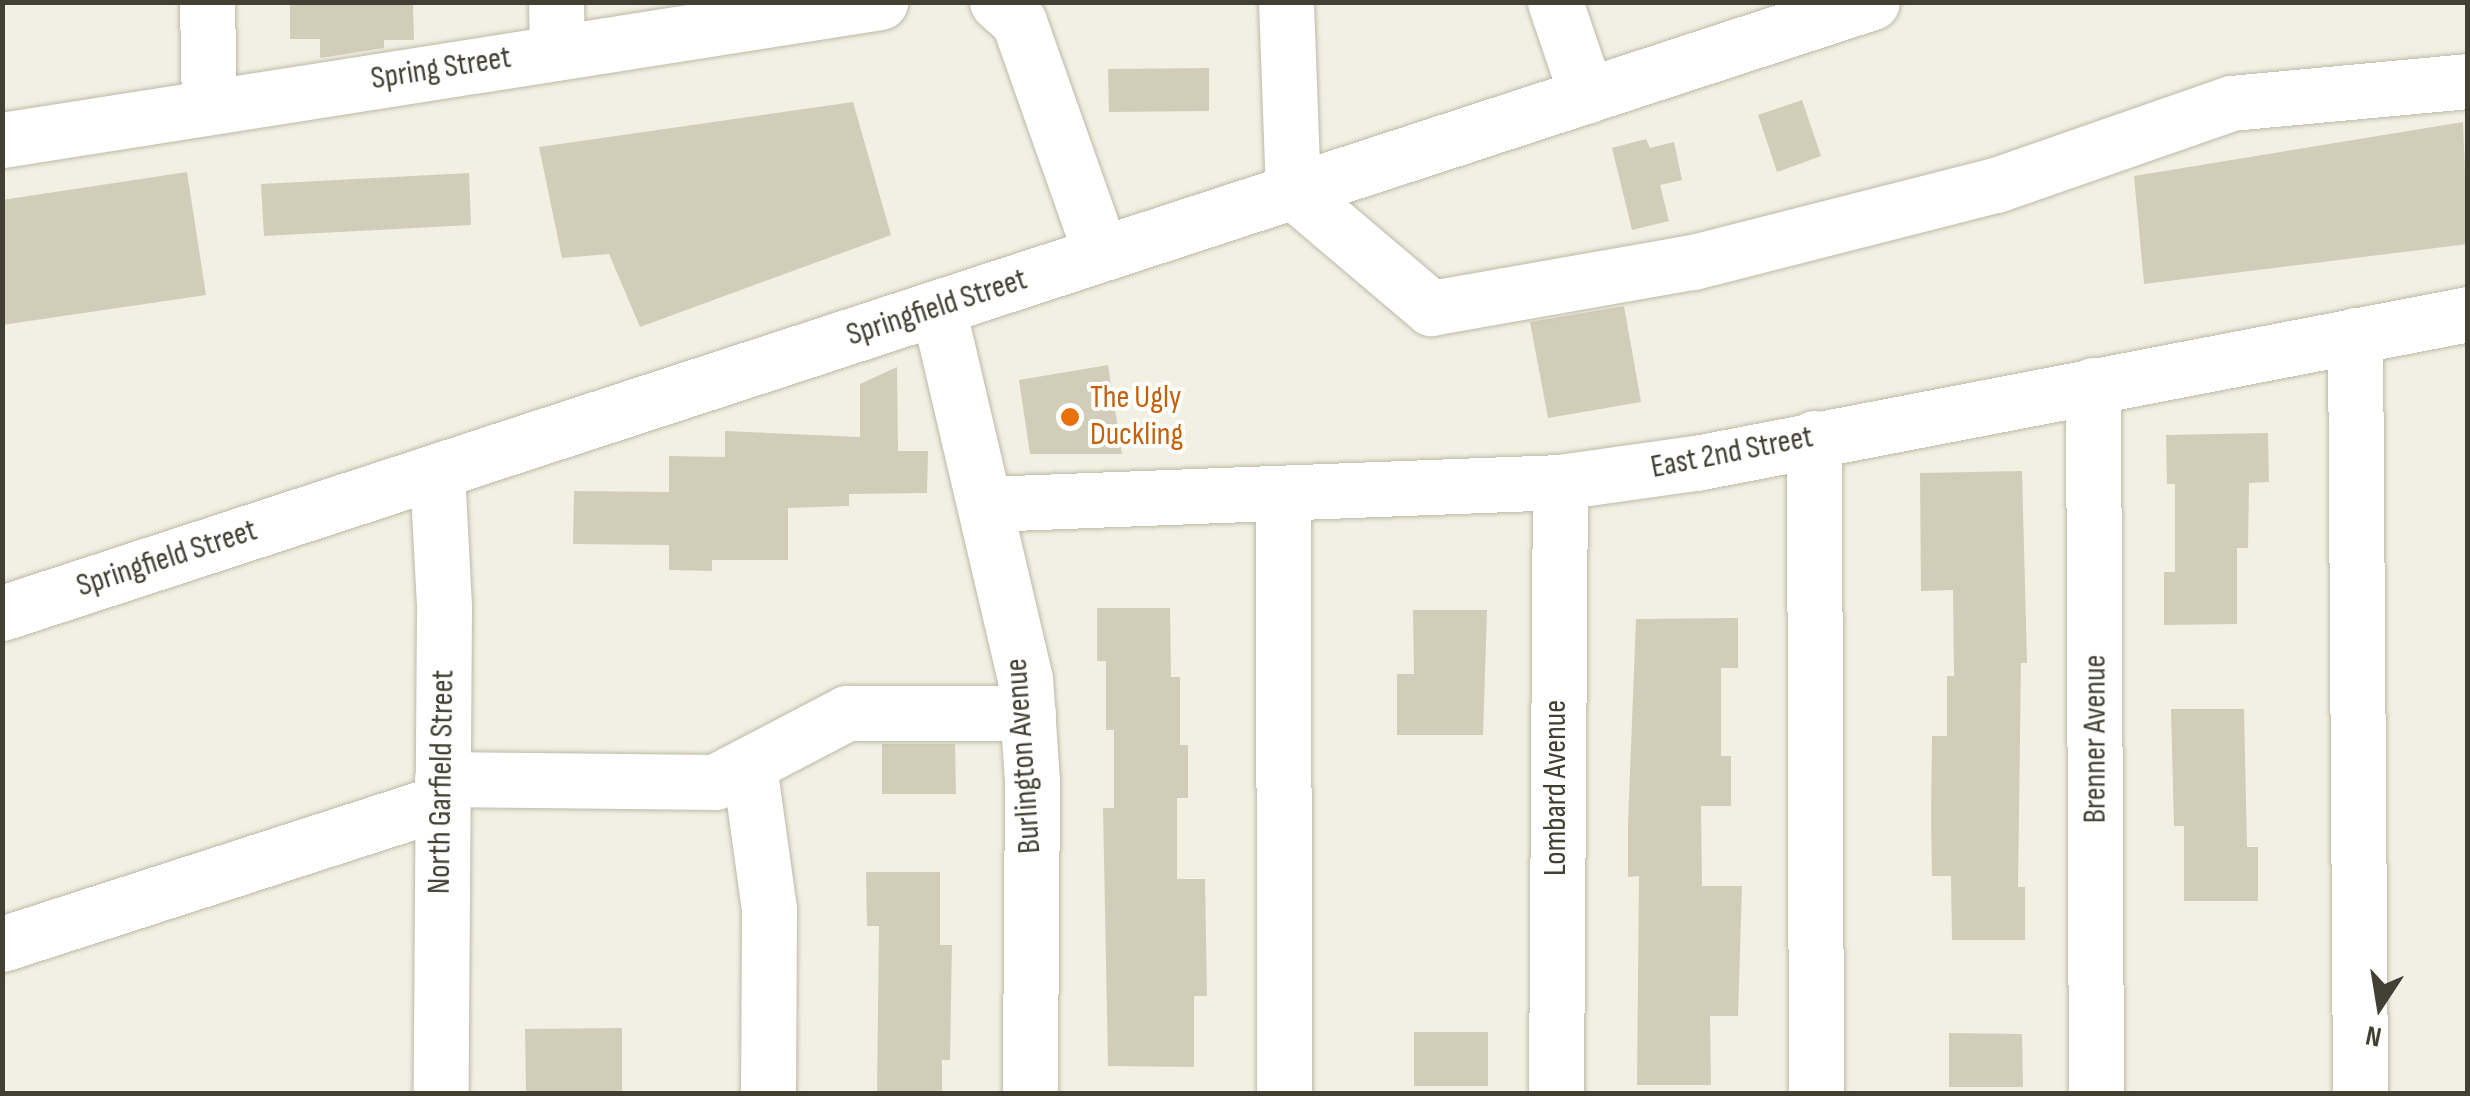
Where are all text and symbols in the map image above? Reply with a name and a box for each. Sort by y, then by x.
street label: Spring Street [368,39,514,99]
street label: Springfield Street [842,261,1032,355]
place label: The Ugly Duckling [1090,380,1183,455]
marker: The Ugly Duckling [1059,406,1081,428]
street label: East 2nd Street [1648,418,1816,488]
street label: Springfield Street [72,512,262,606]
street label: Brenner Avenue [2077,655,2115,823]
street label: Burlington Avenue [998,657,1050,855]
street label: North Garfield Street [421,670,463,894]
street label: Lombard Avenue [1537,700,1575,876]
north arrow [2330,956,2430,1056]
text: N [2363,1018,2384,1054]

